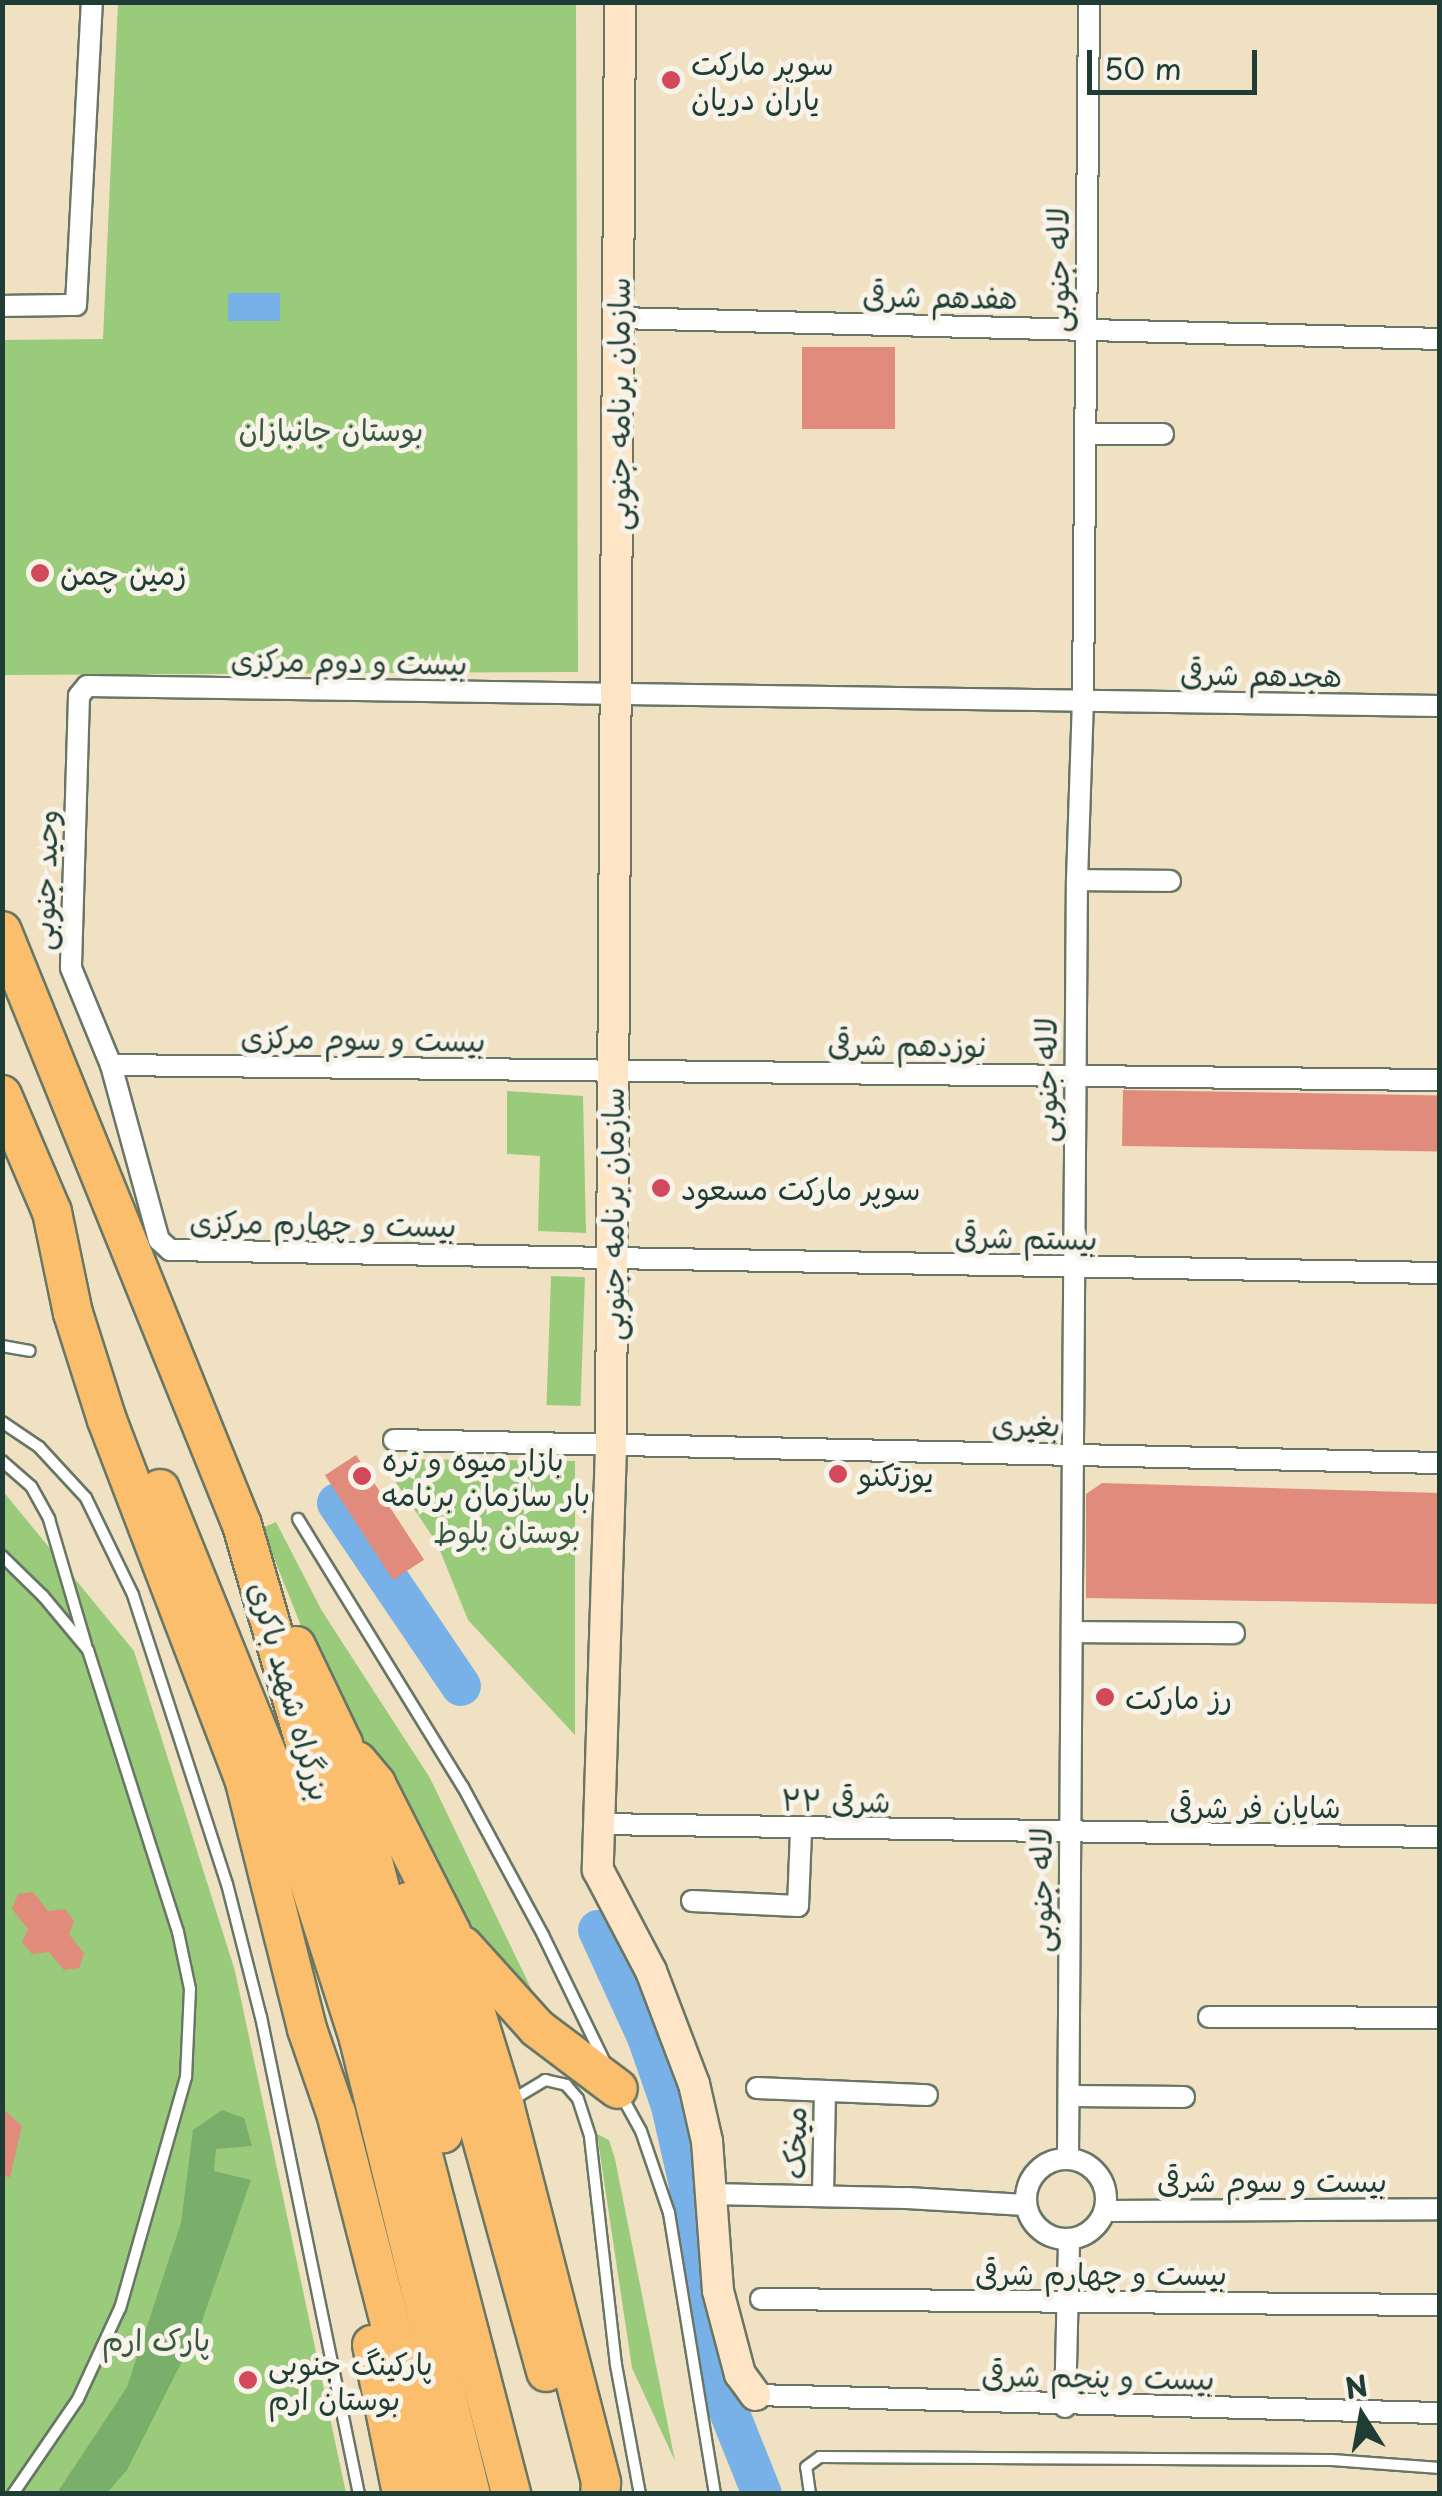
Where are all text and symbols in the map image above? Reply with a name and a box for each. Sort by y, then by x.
scale bar [1092,30,1262,92]
place label: سوپر مارکت یاران دریان [691,45,834,116]
text: 50 m [1104,45,1182,90]
marker: سوپر مارکت یاران دریان [660,69,682,91]
street label: لاله جنوبی [1039,207,1075,333]
street label: سازمان برنامه جنوبی [600,277,636,531]
street label: هفدهم شرقی [862,277,1018,315]
park label: بوستان جانبازان [239,411,423,447]
place label: زمین چمن [60,555,187,591]
marker: زمین چمن [29,562,51,584]
street label: بیست و دوم مرکزی [230,641,468,681]
street label: هجدهم شرقی [1180,655,1342,693]
street label: وحید جنوبی [24,809,64,951]
street label: لاله جنوبی [1027,1017,1063,1143]
street label: بیست و سوم مرکزی [240,1018,486,1058]
street label: نوزدهم شرقی [827,1025,987,1063]
street label: سازمان برنامه جنوبی [594,1087,630,1341]
place label: سوپر مارکت مسعود [681,1170,920,1206]
marker: سوپر مارکت مسعود [650,1177,672,1199]
street label: بیست و چهارم مرکزی [189,1203,457,1243]
street label: بیستم شرقی [954,1218,1098,1256]
street label: بغیری [991,1405,1061,1443]
place label: بازار میوه و تره بار سازمان برنامه [382,1441,590,1512]
place label: یوزتکنو [858,1456,934,1492]
marker: یوزتکنو [827,1463,849,1485]
marker: بازار میوه و تره بار سازمان برنامه [351,1465,373,1487]
park label: بوستان بلوط [433,1513,581,1549]
street label: بزرگراه شهید باکری [243,1577,339,1805]
place label: رز مارکت [1125,1679,1232,1715]
marker: رز مارکت [1094,1686,1116,1708]
street label: ۲۲ شرقی [781,1781,891,1819]
street label: شایان فر شرقی [1169,1788,1341,1824]
street label: لاله جنوبی [1022,1827,1058,1953]
street label: میخک [775,2106,813,2180]
street label: بیست و سوم شرقی [1157,2162,1387,2198]
street label: بیست و چهارم شرقی [975,2255,1227,2291]
park label: پارک ارم [102,2321,210,2357]
place label: پارکینگ جنوبی بوستان ارم [268,2345,433,2416]
street label: بیست و پنجم شرقی [981,2356,1215,2396]
text: N [1341,2363,1371,2409]
north arrow [1312,2366,1412,2466]
marker: پارکینگ جنوبی بوستان ارم [237,2369,259,2391]

